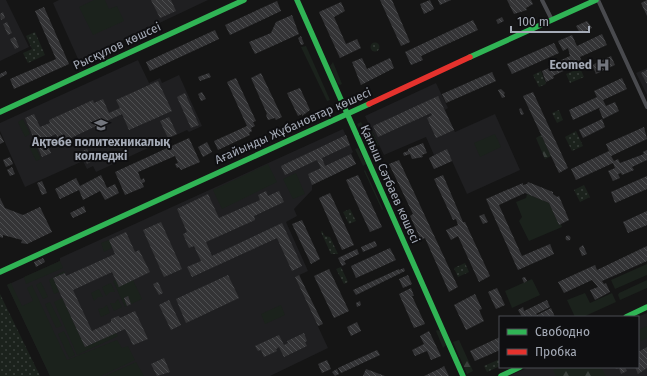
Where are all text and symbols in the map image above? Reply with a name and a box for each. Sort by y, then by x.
scale bar [511,8,589,34]
text: 100 m [517,15,549,29]
street label: Рысқұлов көшсеі [71,20,163,72]
hospital icon: Ecomed [595,57,611,73]
place label: Ecomed [549,58,592,72]
street label: Ағайынды Жұбановтар көшесі [213,85,373,167]
school or university icon: Ақтөбе политехникалық колледжі [93,117,109,133]
street label: Қаныш Сәтбаев көшесі [357,122,423,246]
place label: Ақтөбе политехникалық колледжі [31,135,170,163]
legend [499,316,639,368]
text: Свободно [535,325,590,339]
text: Пробка [535,345,577,359]

